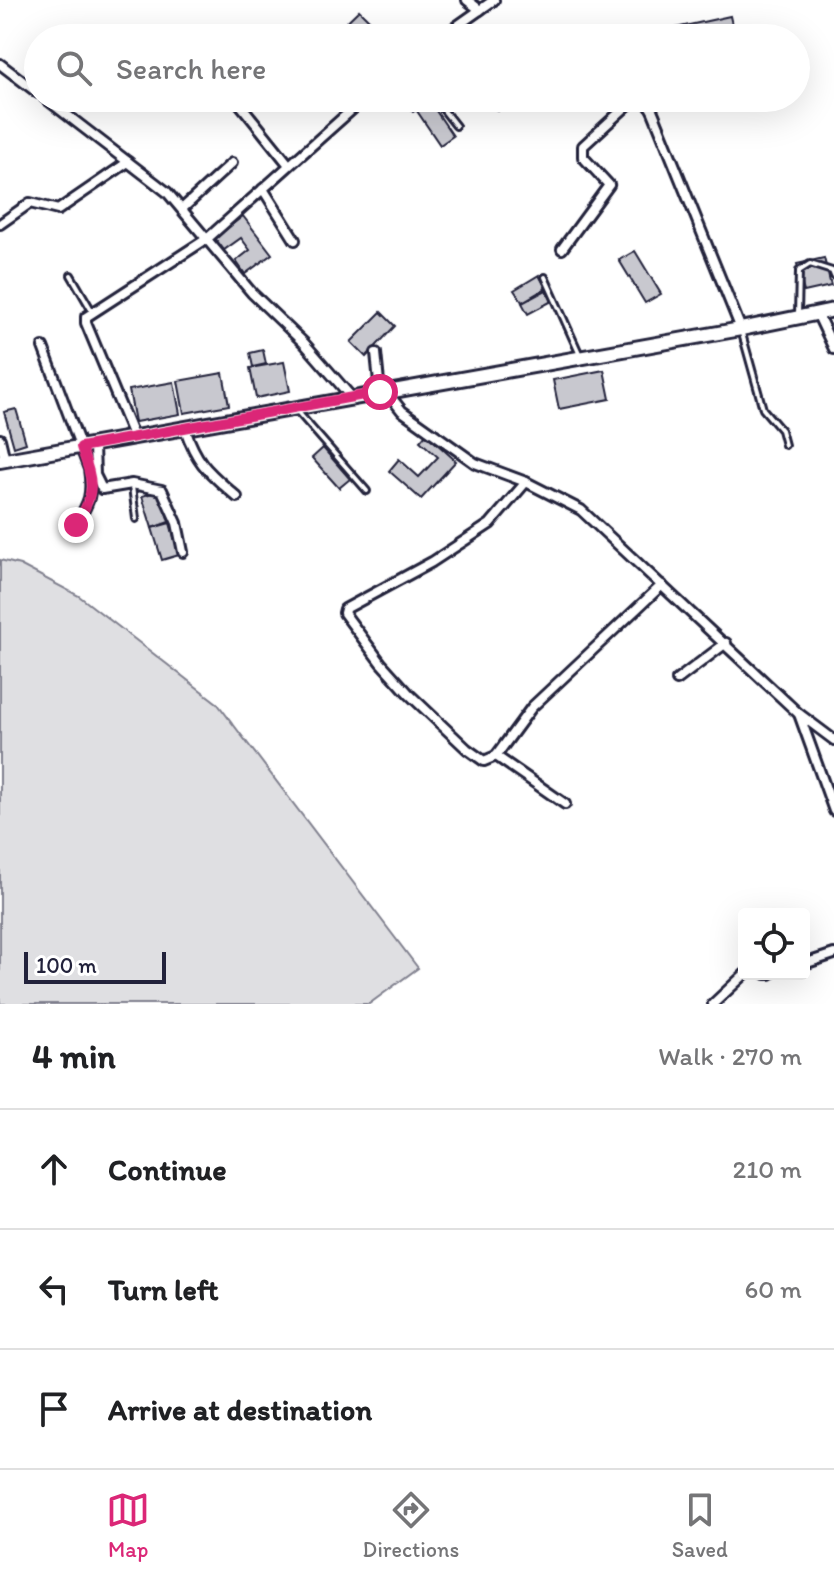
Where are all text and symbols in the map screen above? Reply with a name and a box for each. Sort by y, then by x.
search box [24,24,810,112]
icon: search [52,46,96,90]
text: Search here [116,50,266,87]
route start [362,374,398,410]
route end [58,507,94,543]
map controls [738,908,810,980]
button: locate [738,908,810,980]
scale bar [24,948,166,984]
text: 100 m [36,952,97,979]
text: 4 min [32,1036,116,1077]
text: Walk · 270 m [658,1040,802,1072]
icon: ahead [32,1147,76,1191]
text: Continue [108,1151,227,1188]
text: 210 m [733,1153,802,1185]
icon: left [32,1267,76,1311]
text: Turn left [108,1271,219,1308]
text: 60 m [745,1273,802,1305]
icon: arrive [32,1387,76,1431]
text: Arrive at destination [108,1391,372,1428]
tab: Map [106,1488,150,1563]
tab: Directions [363,1488,459,1563]
tab: Saved [672,1488,728,1563]

